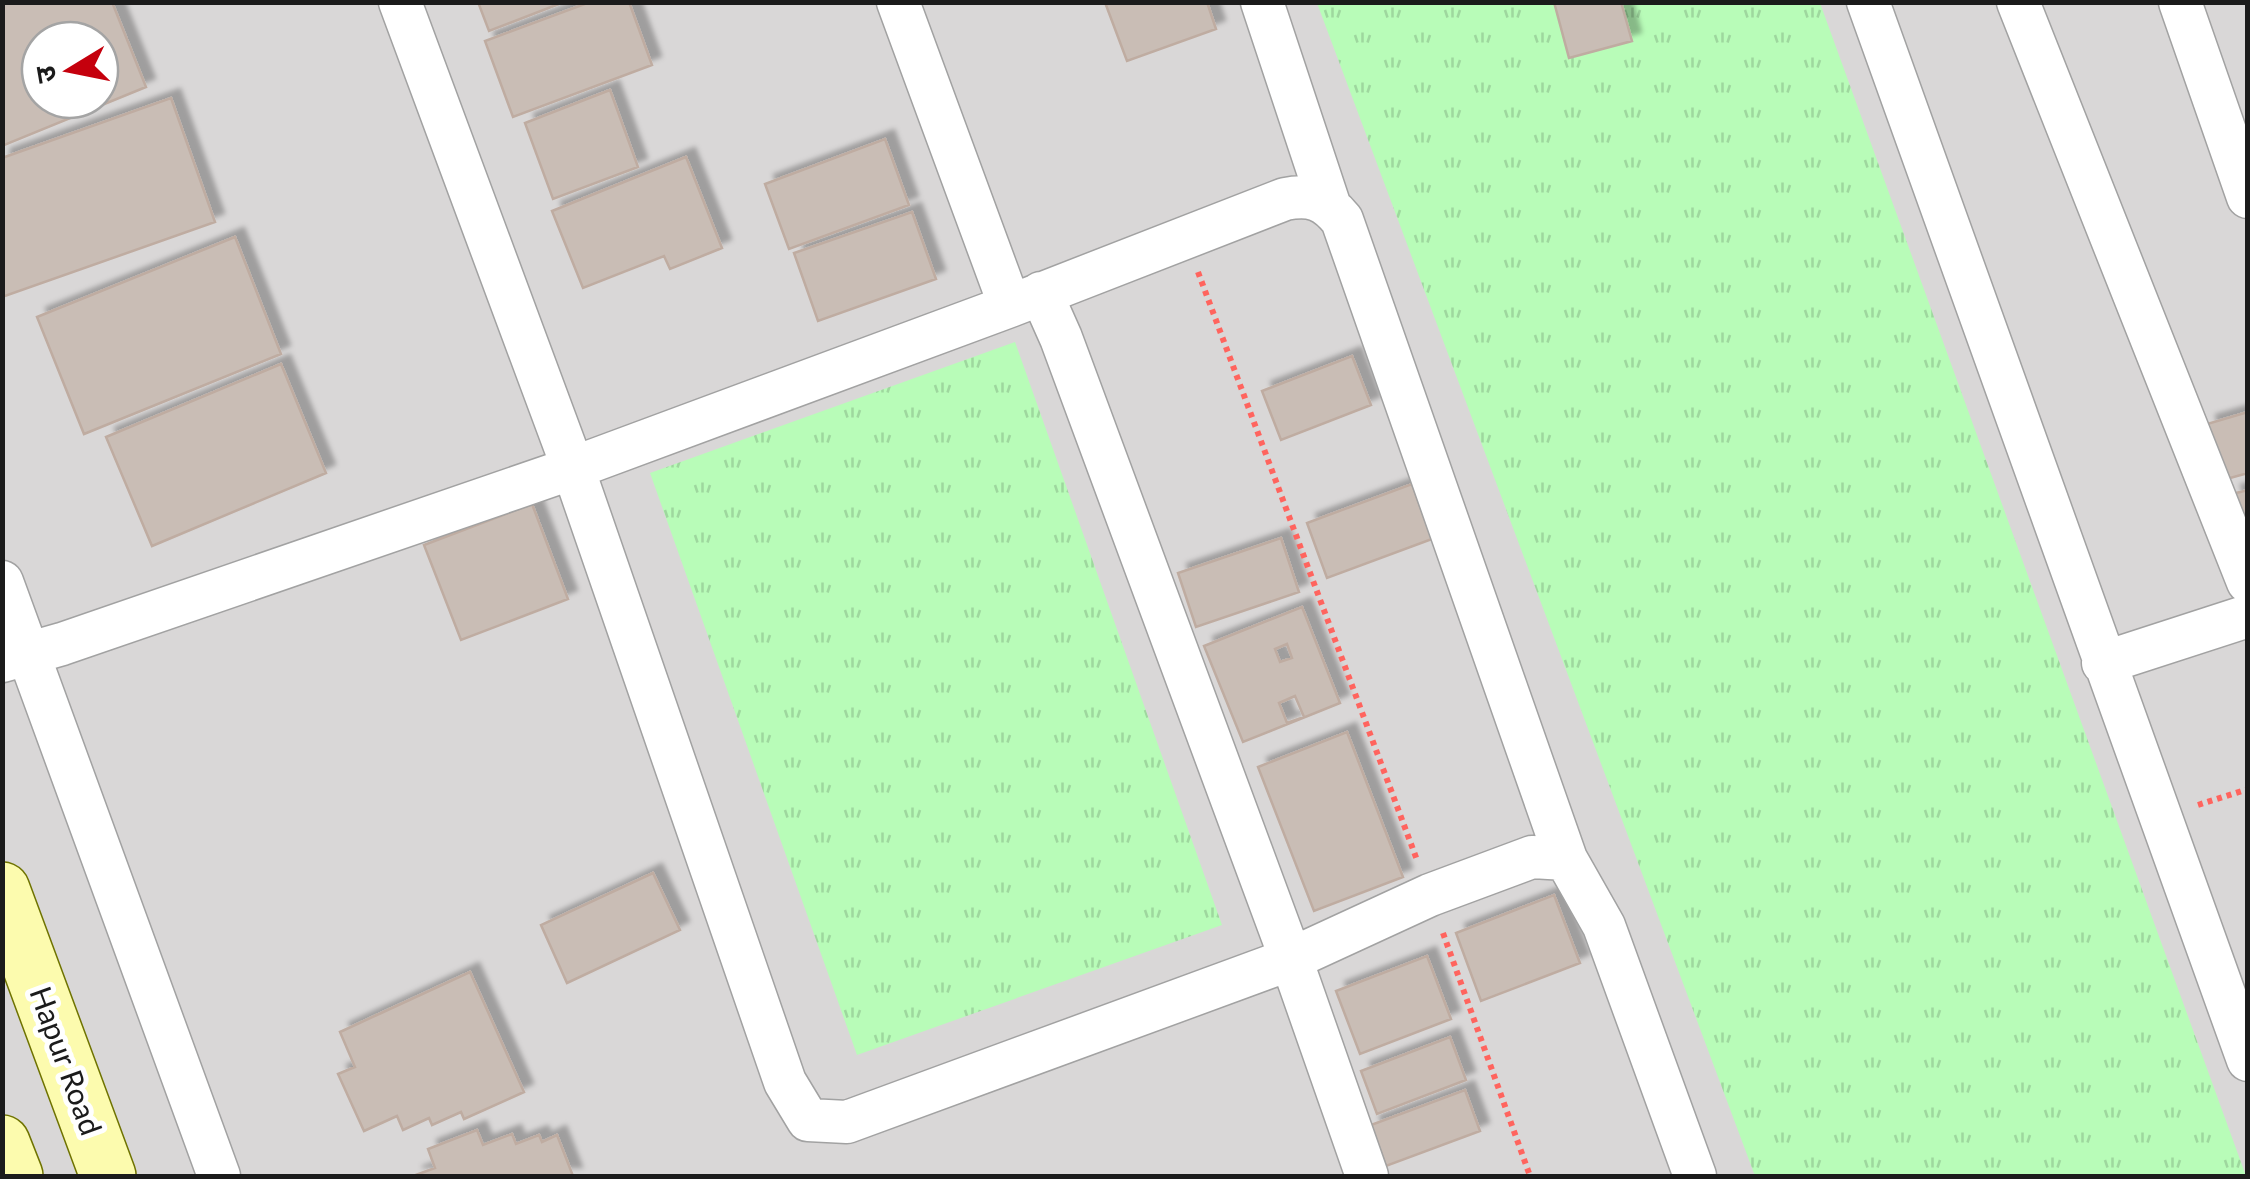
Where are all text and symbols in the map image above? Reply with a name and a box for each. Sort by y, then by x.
north arrow [20,20,120,120]
text: उ [26,63,63,86]
street label: Hapur Road [23,981,110,1139]

